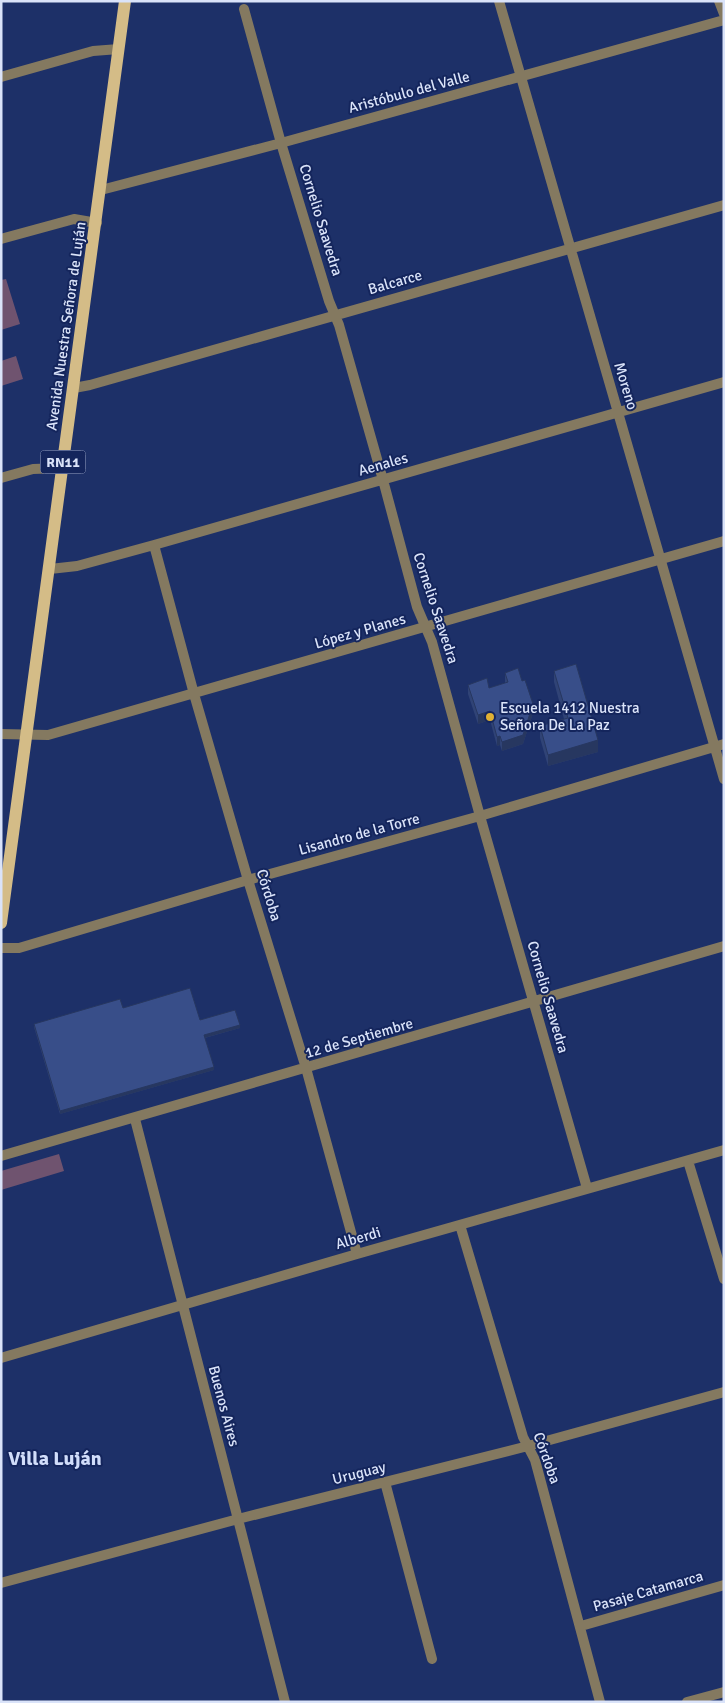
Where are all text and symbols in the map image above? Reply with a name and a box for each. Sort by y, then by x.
street label: Aristóbulo del Valle [346,67,472,117]
street label: Cornelio Saavedra [295,162,347,278]
street label: Avenida Nuestra Señora de Luján [42,220,90,432]
street label: Balcarce [366,266,424,298]
street label: Moreno [610,360,642,412]
street label: Aenales [356,448,410,480]
road number: RN11 [40,451,86,474]
street label: Cornelio Saavedra [410,550,462,666]
street label: López y Planes [312,609,408,653]
place label: Escuela 1412 Nuestra Señora De La Paz [500,699,640,734]
marker: Escuela 1412 Nuestra Señora De La Paz [484,711,496,723]
street label: Lisandro de la Torre [297,809,421,859]
street label: Córdoba [253,867,285,923]
street label: Cornelio Saavedra [523,939,573,1055]
street label: 12 de Septiembre [303,1014,415,1062]
street label: Alberdi [333,1223,383,1253]
street label: Buenos Aires [205,1364,244,1449]
street label: Córdoba [529,1430,565,1486]
district label: Villa Luján [8,1446,102,1471]
street label: Uruguay [330,1458,388,1488]
street label: Pasaje Catamarca [591,1567,705,1615]

